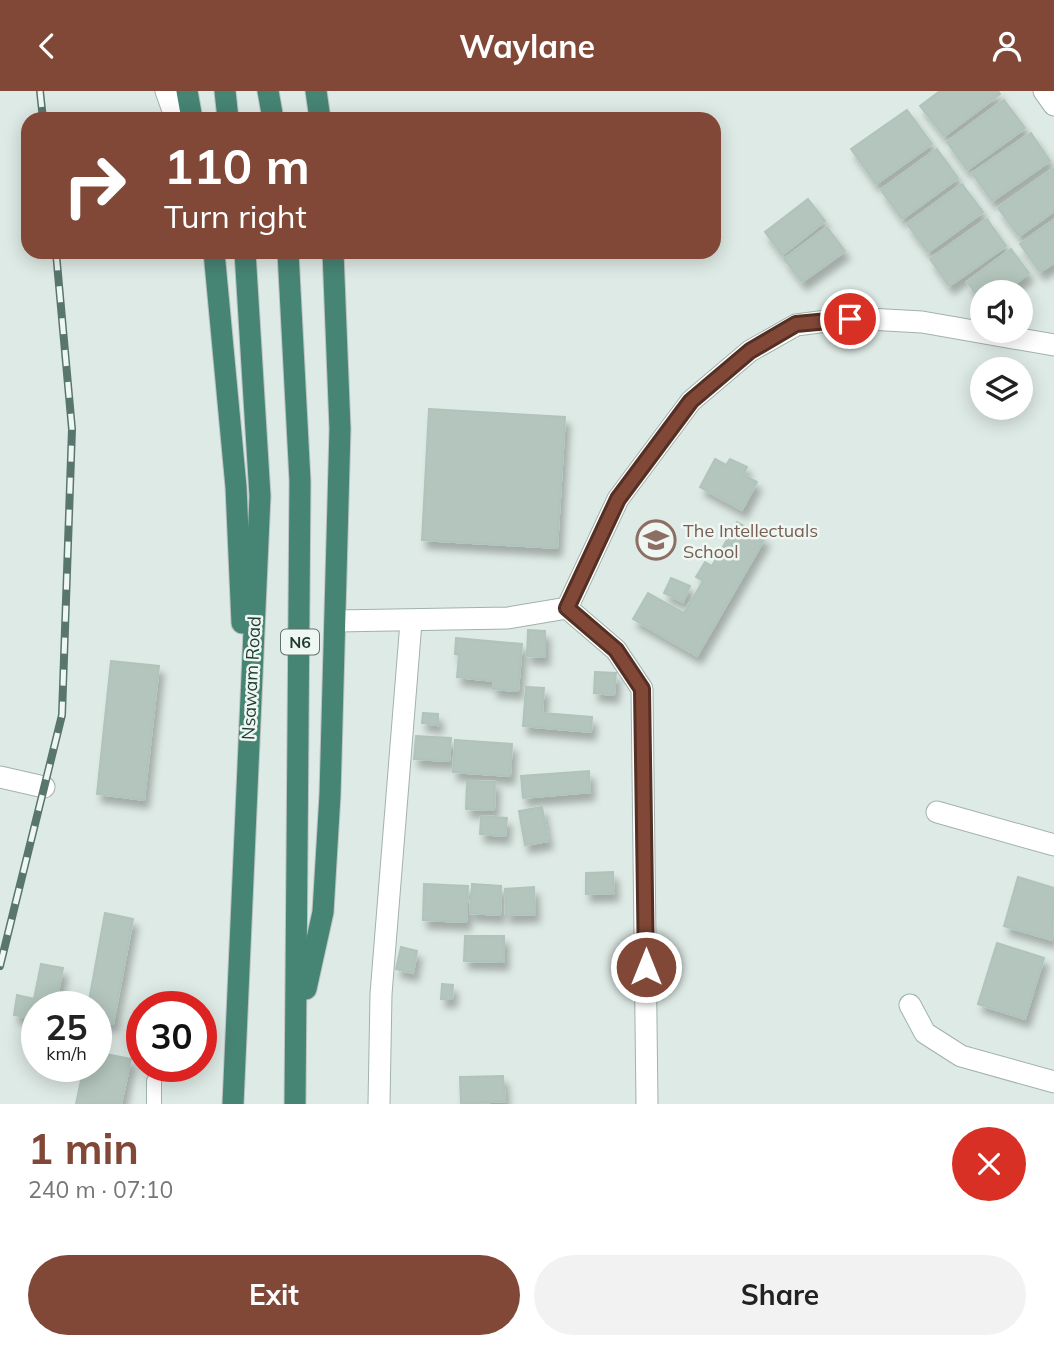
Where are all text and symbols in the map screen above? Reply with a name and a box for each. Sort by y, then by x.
text: Waylane [459,26,595,66]
icon: back [28,27,66,65]
icon: person [988,27,1026,65]
text: 110 m [164,135,310,196]
icon: right [49,140,140,231]
text: Turn right [164,196,307,236]
map controls [970,280,1033,420]
button: sound [970,280,1033,343]
pin [820,289,880,349]
icon: arrive [831,300,869,338]
button: layers [970,357,1033,420]
school or university icon: The Intellectuals School [635,519,677,561]
place label: The Intellectuals School [683,519,818,563]
street label: Nsawam Road [236,615,266,741]
road number: N6 [281,629,319,655]
position arrow [609,930,683,1004]
speed limit sign: 30 [126,991,217,1082]
text: 25 [45,1005,88,1049]
text: km/h [46,1042,87,1065]
text: 1 min [28,1122,139,1175]
button: close [952,1127,1026,1201]
text: 240 m · 07:10 [28,1175,173,1204]
button: Exit [28,1255,520,1335]
button: Share [534,1255,1026,1335]

